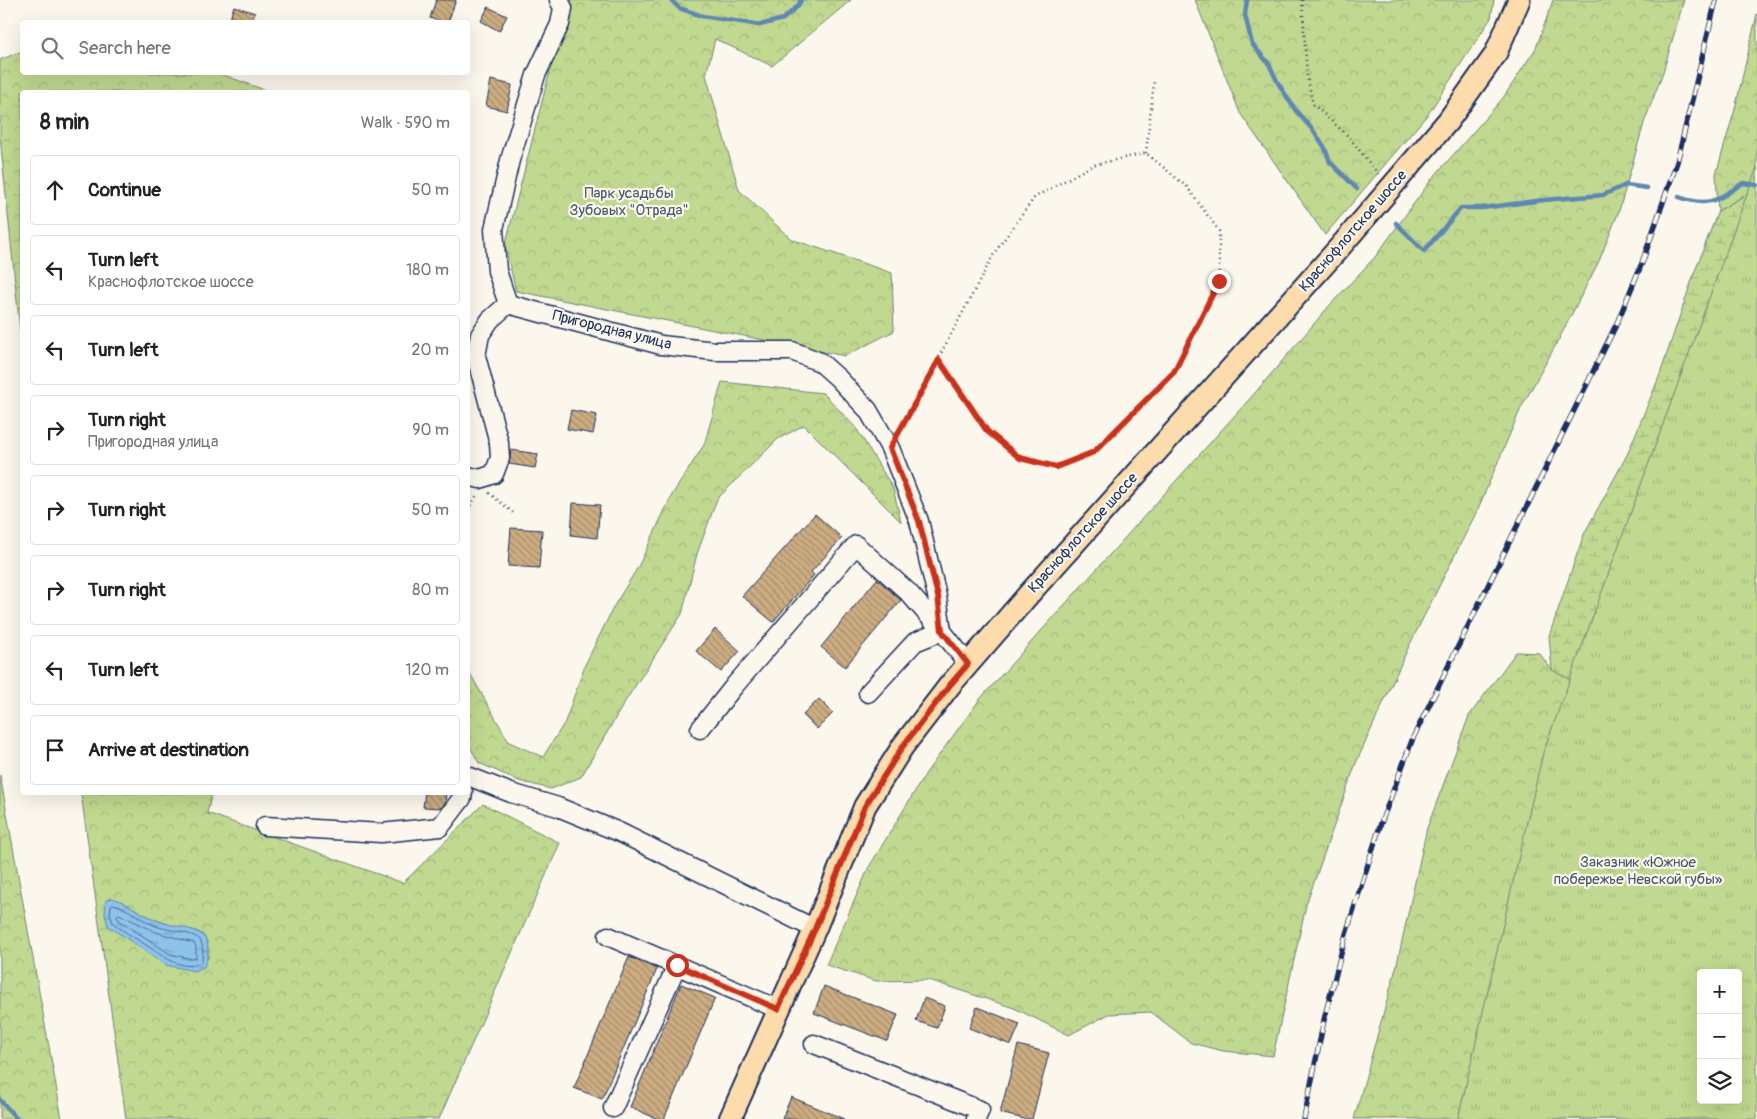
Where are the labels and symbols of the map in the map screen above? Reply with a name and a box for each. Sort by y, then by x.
street label: Краснофлотское шоссе [1295,166,1411,296]
park label: Парк усадьбы Зубовых "Отрада" [569,184,689,220]
route end [1208,270,1231,293]
street label: Пригородная улица [550,306,674,354]
street label: Краснофлотское шоссе [1024,469,1142,597]
park label: Заказник «Южное побережье Невской губы» [1554,853,1723,889]
route start [666,954,689,977]

